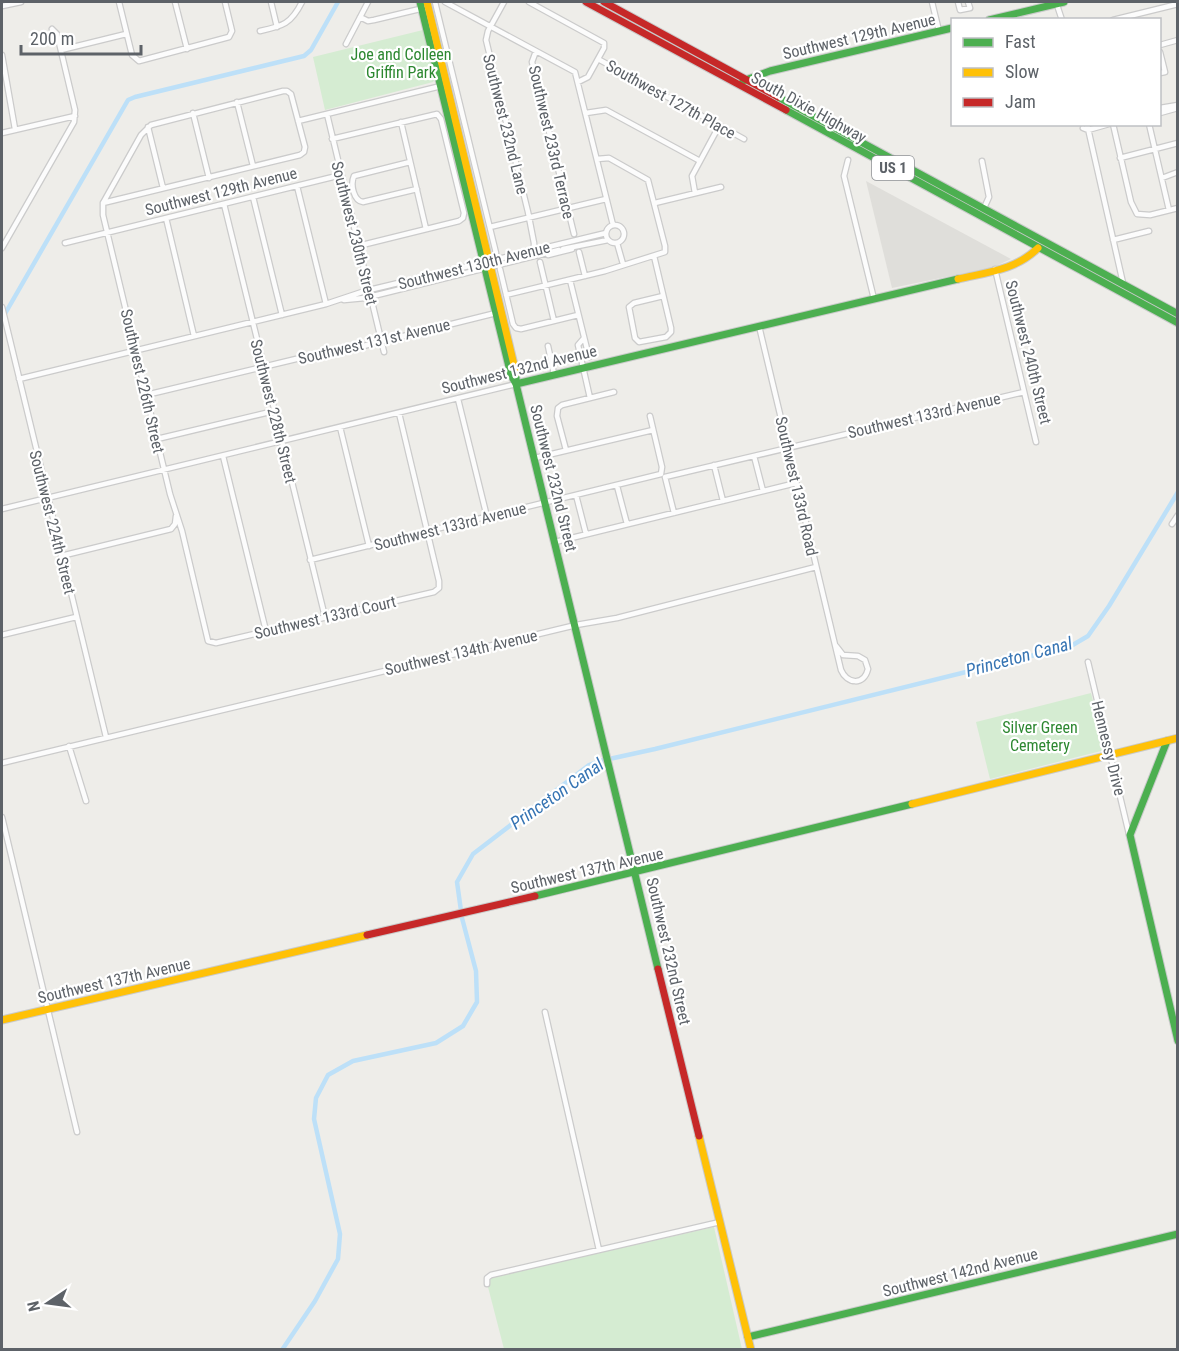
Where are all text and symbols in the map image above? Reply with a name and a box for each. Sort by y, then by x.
street label: Southwest 129th Avenue [781,10,937,63]
scale bar [21,18,141,56]
legend [951,18,1161,126]
text: 200 m [30,28,74,49]
text: Fast [1005,31,1036,52]
park label: Joe and Colleen Griffin Park [350,45,452,82]
street label: Southwest 232nd Lane [479,52,532,196]
street label: Southwest 127th Place [603,56,739,143]
text: Slow [1005,61,1040,82]
street label: Southwest 233rd Terrace [525,64,578,221]
street label: South Dixie Highway [748,68,870,147]
text: Jam [1005,91,1036,112]
road number: US 1 [872,156,914,180]
street label: Southwest 230th Street [327,159,382,307]
street label: Southwest 129th Avenue [143,163,299,220]
street label: Southwest 130th Avenue [396,237,552,294]
street label: Southwest 240th Street [1001,278,1056,426]
street label: Southwest 226th Street [117,307,168,455]
street label: Southwest 131st Avenue [296,315,452,368]
street label: Southwest 228th Street [246,337,301,485]
street label: Southwest 132nd Avenue [440,341,599,398]
street label: Southwest 133rd Avenue [846,389,1002,442]
street label: Southwest 232nd Street [526,403,581,554]
street label: Southwest 133rd Road [771,415,822,558]
street label: Southwest 224th Street [25,448,80,596]
street label: Southwest 133rd Avenue [372,498,528,555]
street label: Southwest 133rd Court [252,592,398,643]
street label: Southwest 134th Avenue [383,626,539,679]
water label: Princeton Canal [963,632,1075,681]
street label: Hennessy Drive [1088,699,1129,798]
park label: Silver Green Cemetery [1002,718,1078,755]
water label: Princeton Canal [506,753,608,833]
street label: Southwest 137th Avenue [509,844,665,897]
street label: Southwest 232nd Street [642,876,695,1027]
street label: Southwest 137th Avenue [36,954,192,1007]
street label: Southwest 142nd Avenue [881,1244,1040,1301]
north arrow [18,1273,78,1333]
text: N [24,1299,44,1313]

